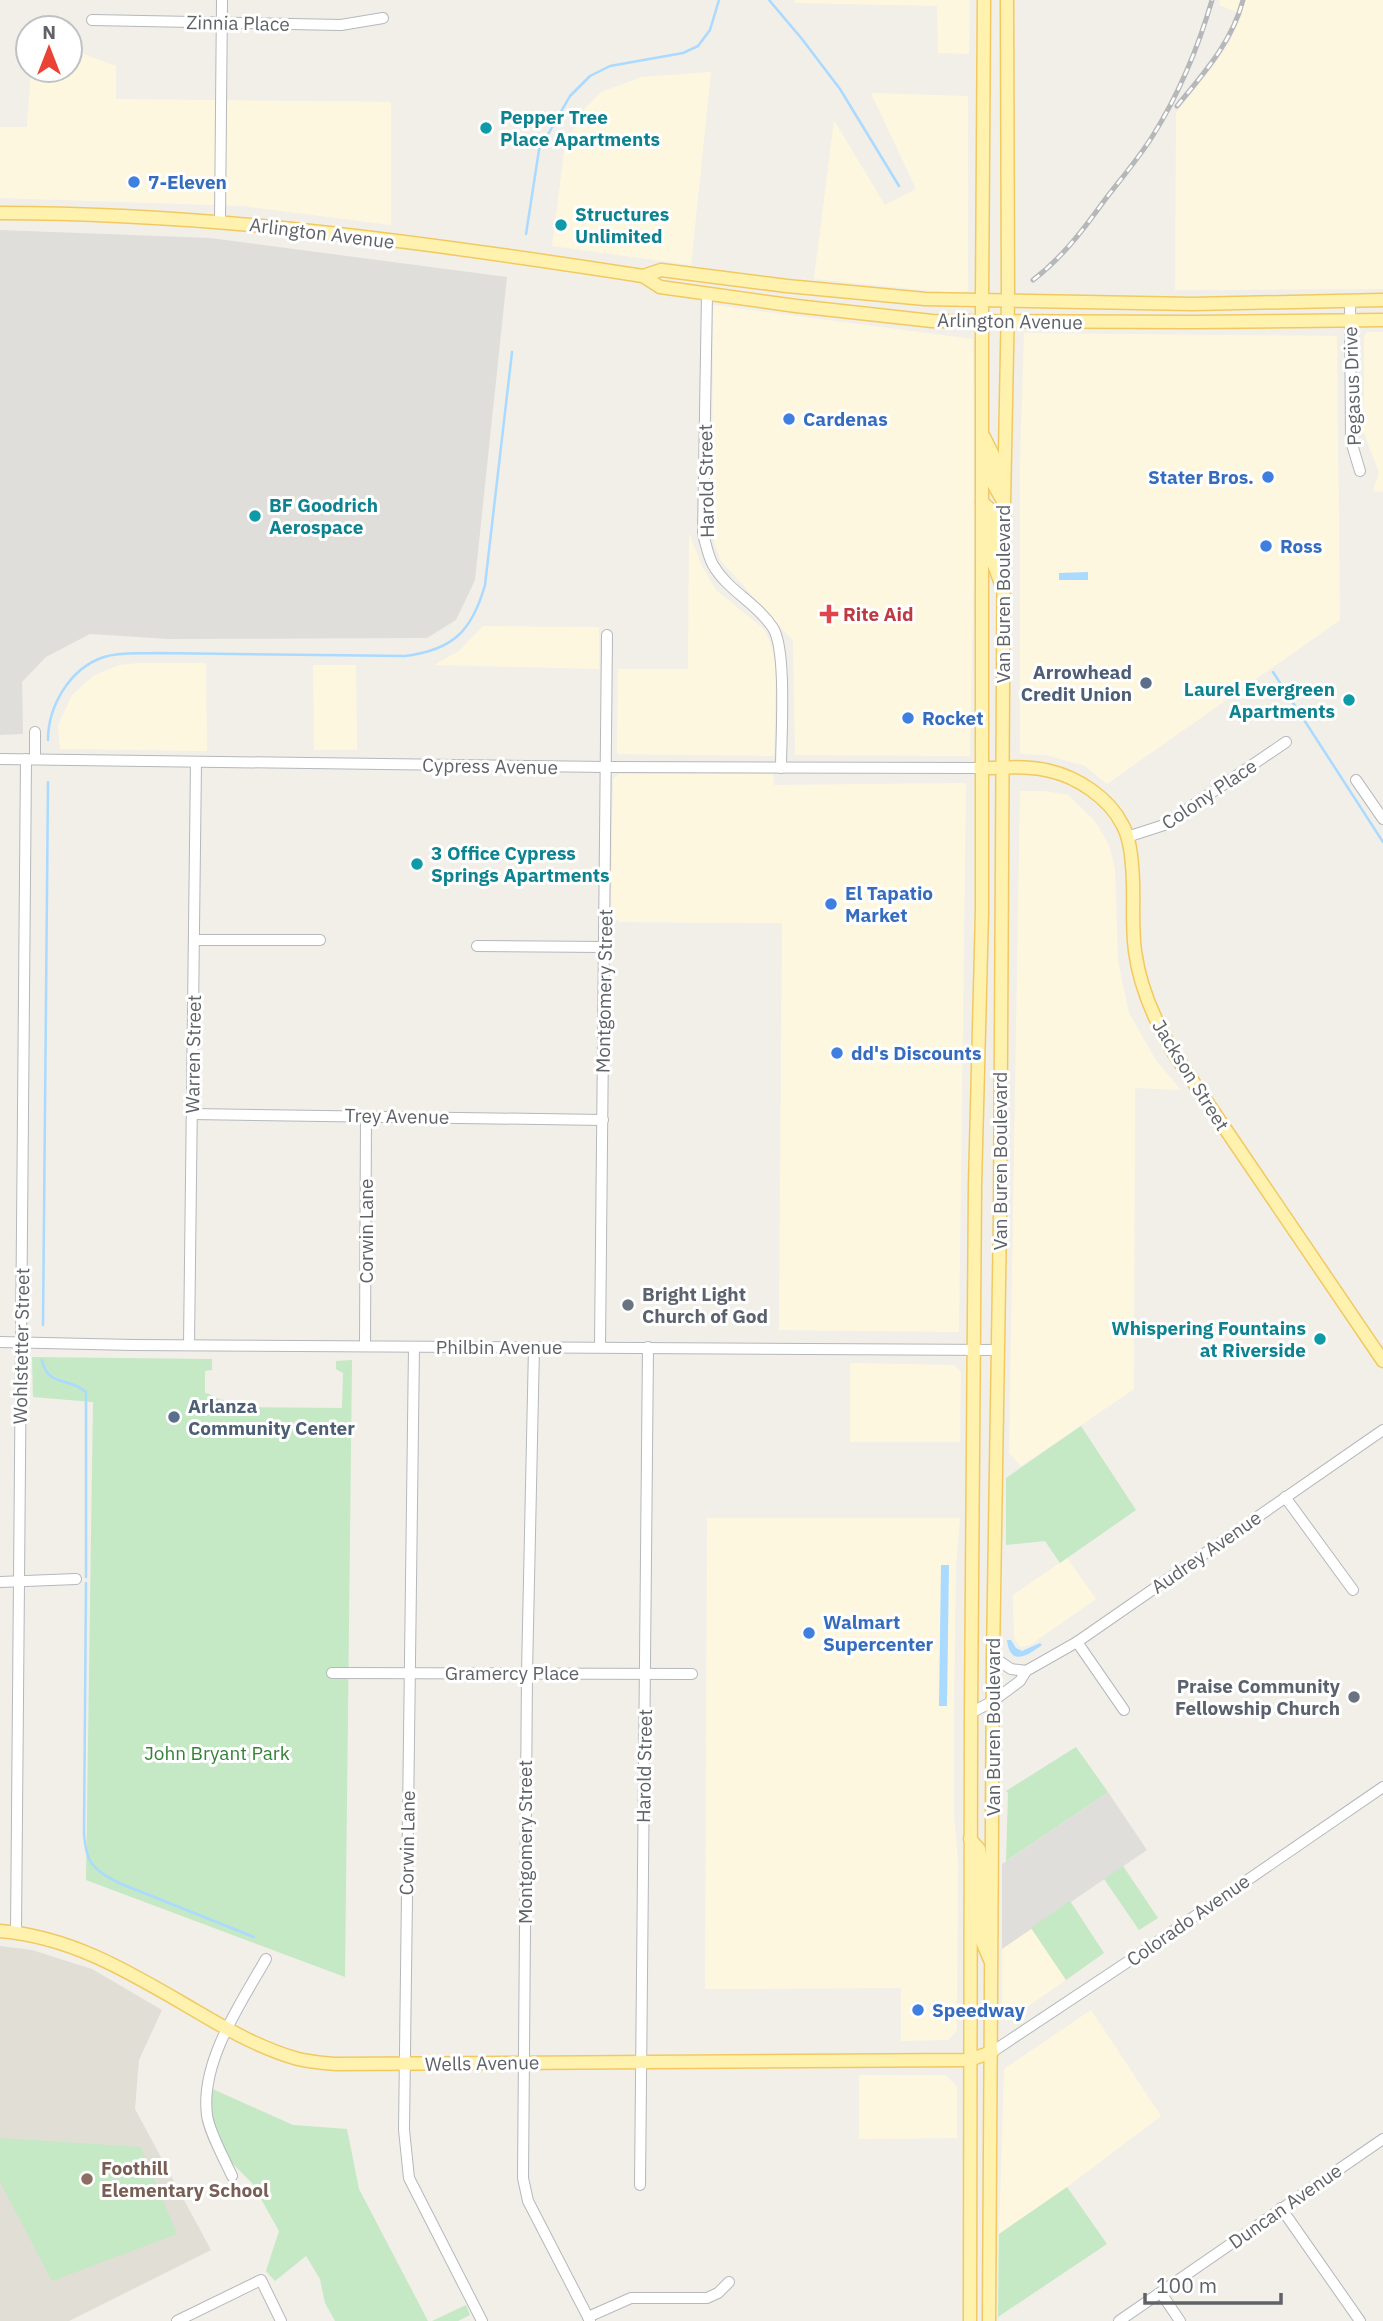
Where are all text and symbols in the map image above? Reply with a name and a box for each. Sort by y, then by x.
street label: Zinnia Place [186,10,290,36]
north arrow [14,14,84,84]
text: N [42,20,56,44]
place label: Pepper Tree Place Apartments [500,105,660,151]
marker: Pepper Tree Place Apartments [478,120,494,136]
place label: 7-Eleven [148,170,227,194]
marker: 7-Eleven [126,174,142,190]
place label: Structures Unlimited [575,202,669,248]
street label: Arlington Avenue [248,212,396,254]
marker: Structures Unlimited [553,217,569,233]
street label: Arlington Avenue [937,308,1083,334]
street label: Pegasus Drive [1338,326,1366,446]
place label: Cardenas [803,407,888,431]
marker: Cardenas [781,411,797,427]
street label: Harold Street [693,424,719,538]
place label: Stater Bros. [1148,465,1254,489]
marker: Stater Bros. [1260,469,1276,485]
place label: BF Goodrich Aerospace [269,493,378,539]
street label: Van Buren Boulevard [991,505,1015,683]
marker: BF Goodrich Aerospace [247,508,263,524]
place label: Ross [1280,534,1322,558]
marker: Ross [1258,538,1274,554]
place label: Rite Aid [843,602,914,626]
marker: Rite Aid [821,606,837,622]
place label: Arrowhead Credit Union [1021,660,1132,706]
marker: Arrowhead Credit Union [1138,675,1154,691]
place label: Laurel Evergreen Apartments [1184,677,1335,723]
marker: Laurel Evergreen Apartments [1341,692,1357,708]
place label: Rocket [922,706,983,730]
marker: Rocket [900,710,916,726]
street label: Cypress Avenue [422,753,558,779]
street label: Colony Place [1157,753,1261,835]
place label: 3 Office Cypress Springs Apartments [431,841,610,887]
marker: 3 Office Cypress Springs Apartments [409,856,425,872]
place label: El Tapatio Market [845,881,933,927]
marker: El Tapatio Market [823,896,839,912]
street label: Montgomery Street [591,909,617,1073]
street label: Warren Street [180,995,206,1113]
street label: Jackson Street [1147,1015,1235,1135]
place label: dd's Discounts [851,1041,981,1065]
marker: dd's Discounts [829,1045,845,1061]
street label: Van Buren Boulevard [988,1072,1012,1250]
street label: Trey Avenue [344,1103,450,1129]
street label: Corwin Lane [354,1179,378,1284]
street label: Wohlstetter Street [8,1268,34,1424]
place label: Bright Light Church of God [642,1282,768,1328]
marker: Bright Light Church of God [620,1297,636,1313]
place label: Whispering Fountains at Riverside [1111,1316,1306,1362]
marker: Whispering Fountains at Riverside [1312,1331,1328,1347]
street label: Philbin Avenue [436,1335,562,1359]
place label: Arlanza Community Center [188,1394,355,1440]
marker: Arlanza Community Center [166,1409,182,1425]
street label: Audrey Avenue [1146,1505,1266,1599]
place label: Walmart Supercenter [823,1610,934,1656]
marker: Walmart Supercenter [801,1625,817,1641]
street label: Van Buren Boulevard [981,1638,1005,1816]
street label: Gramercy Place [445,1661,579,1685]
place label: Praise Community Fellowship Church [1175,1674,1341,1720]
marker: Praise Community Fellowship Church [1346,1689,1362,1705]
street label: Harold Street [631,1709,657,1823]
park label: John Bryant Park [144,1741,290,1765]
street label: Montgomery Street [513,1760,537,1924]
street label: Corwin Lane [394,1790,420,1896]
street label: Colorado Avenue [1122,1869,1254,1971]
place label: Speedway [932,1998,1026,2022]
marker: Speedway [910,2002,926,2018]
street label: Wells Avenue [425,2050,539,2076]
place label: Foothill Elementary School [101,2156,269,2202]
street label: Duncan Avenue [1224,2158,1346,2254]
marker: Foothill Elementary School [79,2171,95,2187]
scale bar [1145,2262,1282,2306]
text: 100 m [1156,2271,1217,2299]

